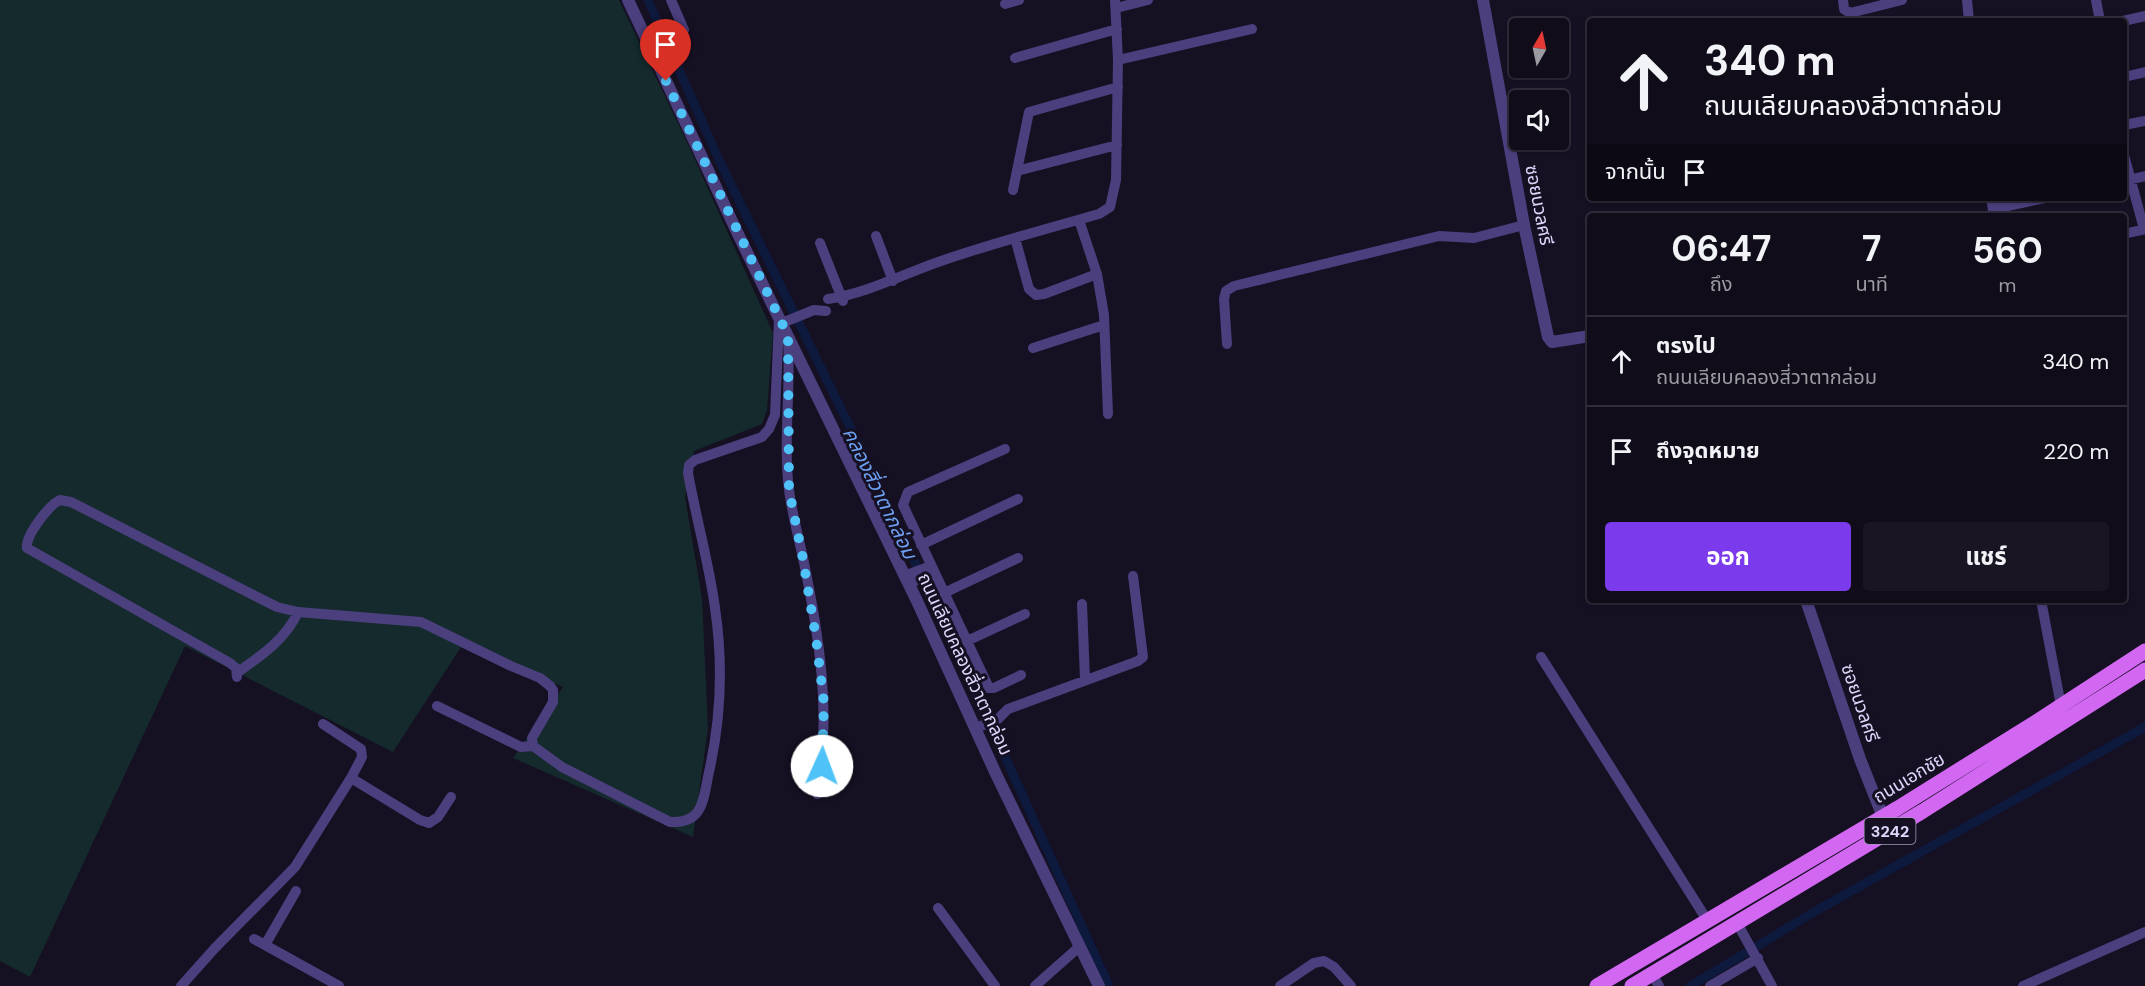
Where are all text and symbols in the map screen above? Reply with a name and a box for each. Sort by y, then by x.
north arrow [1509,18,1569,78]
map controls [1509,18,1569,150]
pin [640,19,691,81]
icon: arrive [649,28,682,61]
text: 340 m [1704,33,1836,88]
icon: ahead [1605,42,1683,120]
text: ถนนเลียบคลองสี่วาตากล่อม [1704,88,2002,123]
button: sound [1509,90,1569,150]
icon: arrive [1678,156,1711,189]
text: จากนั้น [1605,157,1666,186]
street label: ซอยนวลศรี [1519,163,1559,247]
text: 06:47 [1671,225,1771,272]
text: 7 [1862,225,1881,272]
text: 560 [1972,227,2043,274]
text: ถึง [1710,271,1733,297]
text: นาที [1855,271,1888,297]
text: m [1999,272,2016,298]
text: ตรงไป [1656,331,1716,360]
icon: ahead [1605,345,1638,378]
text: 340 m [2042,347,2109,376]
text: ถนนเลียบคลองสี่วาตากล่อม [1656,364,1877,390]
water label: คลองสี่วาตากล่อม [837,422,925,565]
icon: arrive [1605,435,1638,468]
text: ถึงจุดหมาย [1656,436,1760,465]
text: 220 m [2043,437,2109,466]
button: ออก [1605,522,1851,591]
button: แชร์ [1863,522,2109,591]
street label: ถนนเลียบคลองสี่วาตากล่อม [912,568,1019,759]
street label: ซอยนวลศรี [1835,661,1885,746]
position arrow [790,734,854,798]
street label: ถนนเอกชัย [1869,747,1949,809]
road number: 3242 [1864,818,1916,844]

